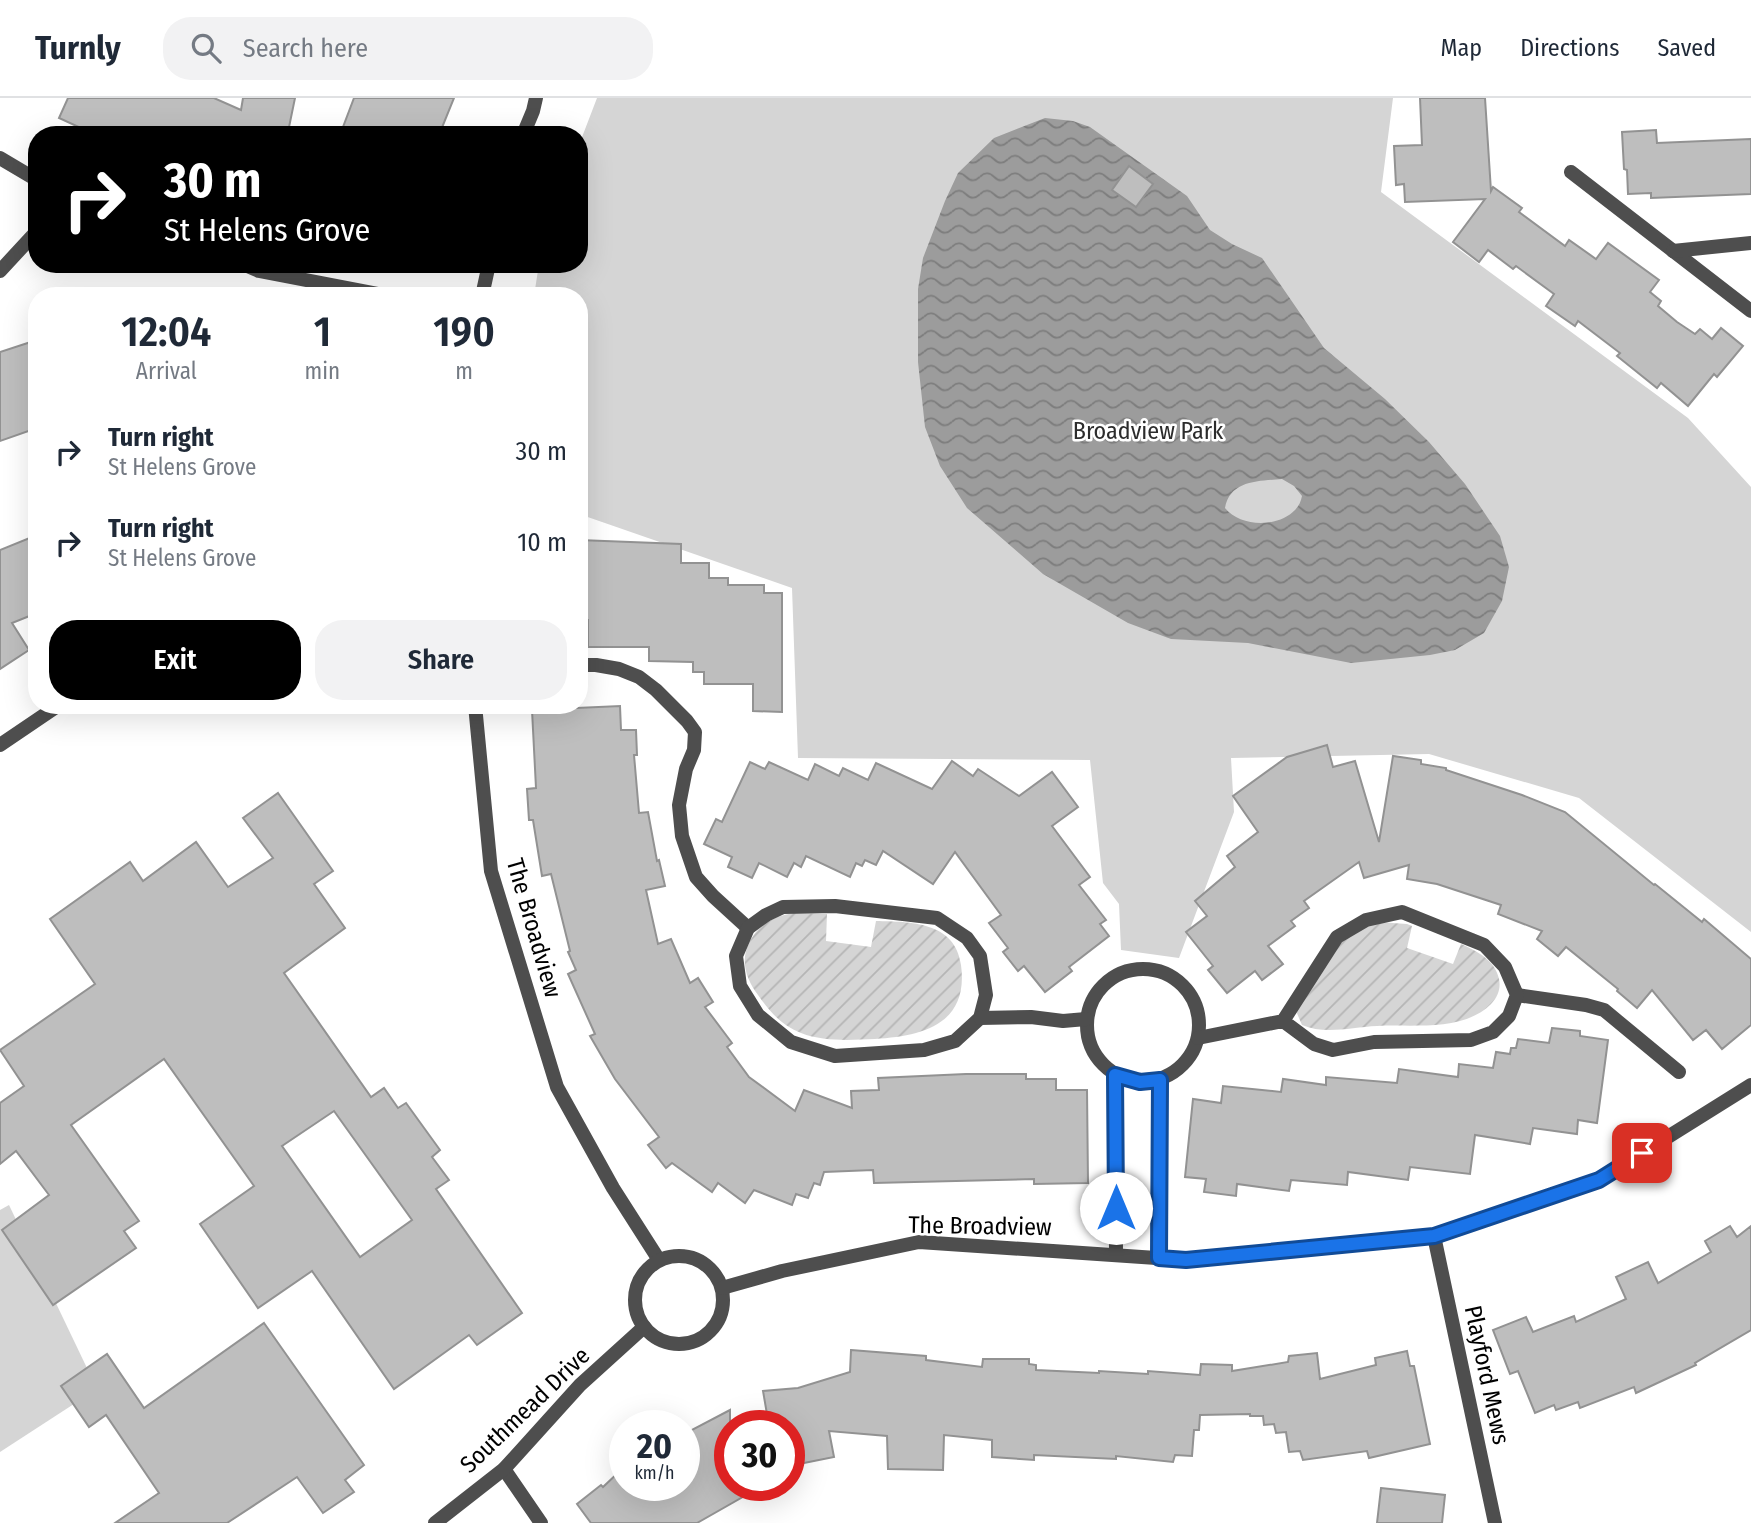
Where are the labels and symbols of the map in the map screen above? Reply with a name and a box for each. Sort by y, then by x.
park label: Broadview Park [1073,417,1224,445]
street label: The Broadview [501,855,567,1001]
pin [1612,1123,1672,1183]
position arrow [1079,1171,1153,1245]
street label: The Broadview [908,1211,1052,1241]
street label: Playford Mews [1459,1303,1515,1447]
street label: Southmead Drive [455,1341,595,1479]
speed limit sign: 30 [714,1410,805,1501]

